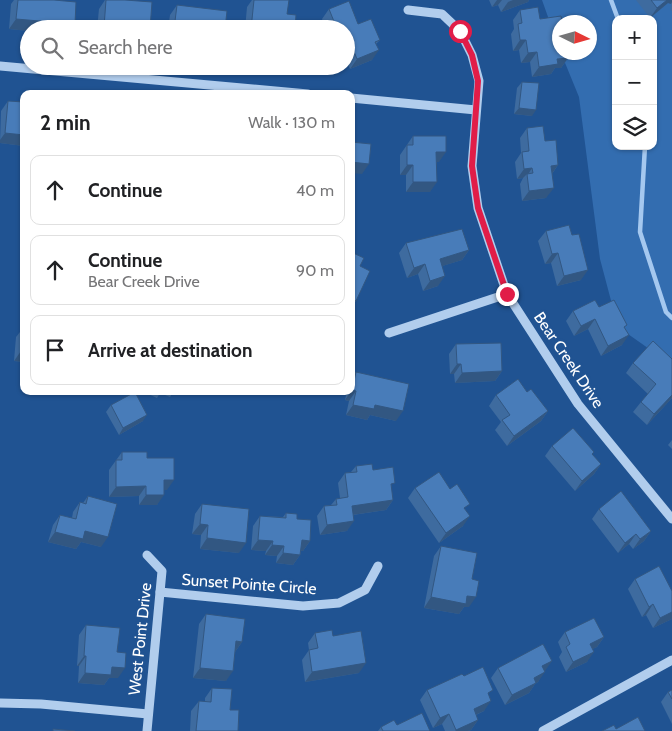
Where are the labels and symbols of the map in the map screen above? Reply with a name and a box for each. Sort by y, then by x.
north arrow [552,15,597,60]
route start [449,20,472,43]
route end [496,283,519,306]
street label: Bear Creek Drive [530,308,608,412]
street label: Sunset Pointe Circle [181,570,317,598]
street label: West Point Drive [125,582,155,696]

